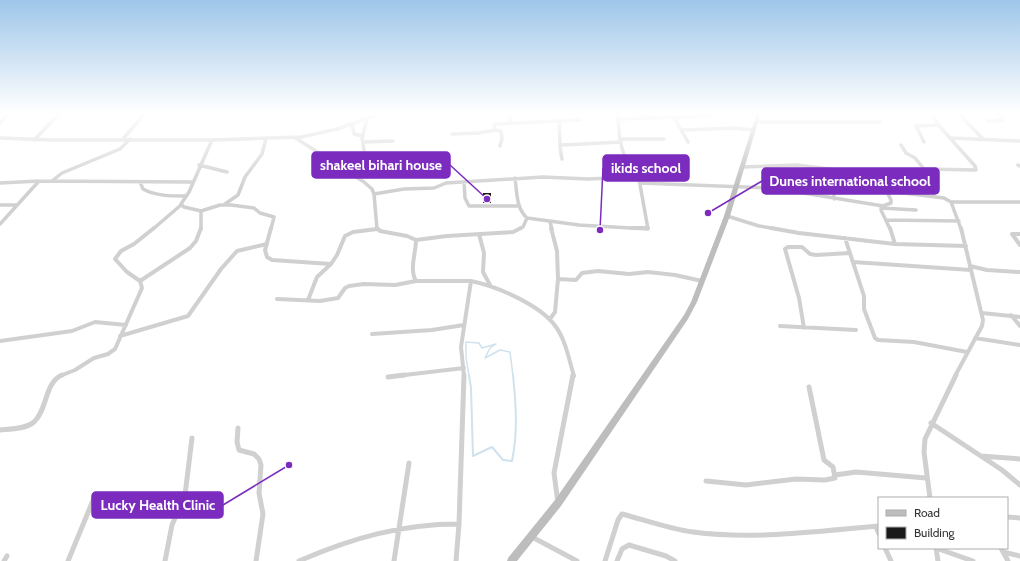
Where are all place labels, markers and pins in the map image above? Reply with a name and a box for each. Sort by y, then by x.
callout: shakeel bihari house [312,152,450,178]
callout: ikids school [603,155,689,181]
callout: Dunes international school [762,168,939,194]
callout: Lucky Health Clinic [92,492,223,518]

